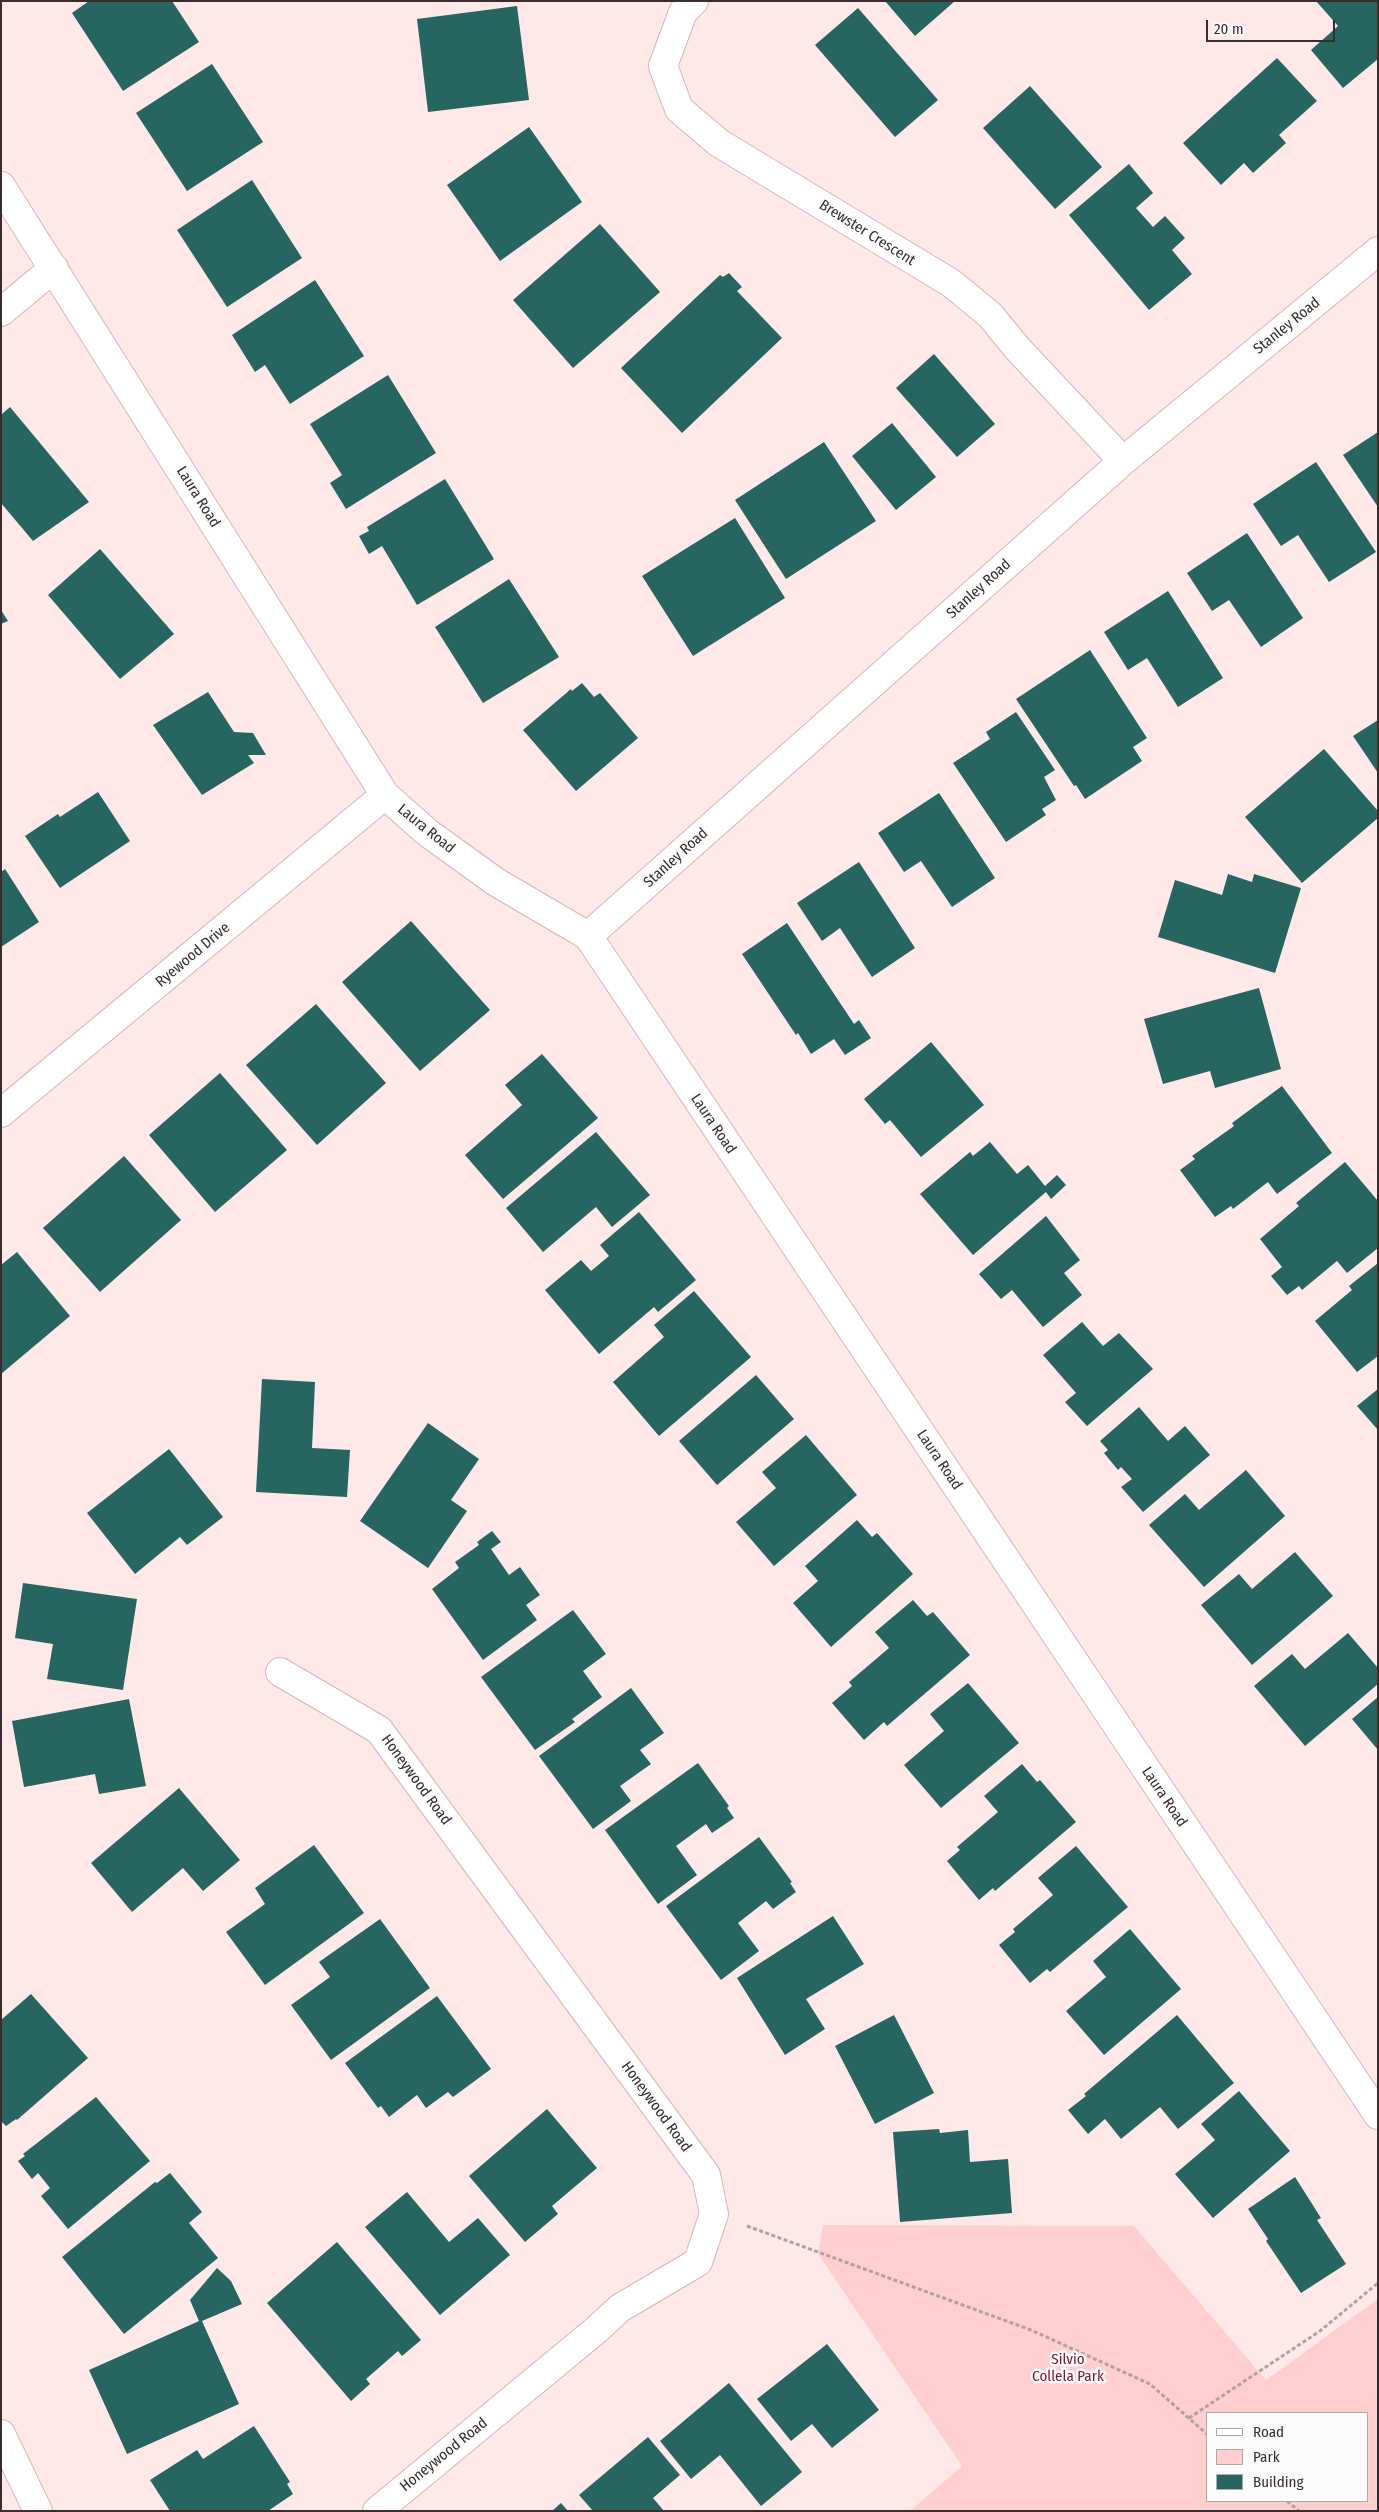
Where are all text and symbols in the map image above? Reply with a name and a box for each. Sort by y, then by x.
scale bar [1209,10,1338,42]
text: 20 m [1214,20,1244,38]
street label: Brewster Crescent [816,196,918,270]
street label: Stanley Road [1250,294,1324,358]
street label: Laura Road [172,463,224,531]
street label: Stanley Road [943,556,1015,622]
street label: Laura Road [394,800,458,858]
street label: Stanley Road [640,825,712,891]
street label: Ryewood Drive [152,919,234,991]
street label: Laura Road [686,1091,740,1157]
street label: Laura Road [912,1427,966,1493]
street label: Honeywood Road [377,1731,455,1829]
street label: Laura Road [1137,1764,1191,1830]
street label: Honeywood Road [617,2058,695,2156]
park label: Silvio Collela Park [1032,2351,1104,2386]
legend [1206,2412,1369,2502]
street label: Honeywood Road [397,2414,491,2496]
text: Road [1253,2423,1284,2441]
text: Park [1253,2448,1280,2466]
text: Building [1253,2473,1304,2491]

